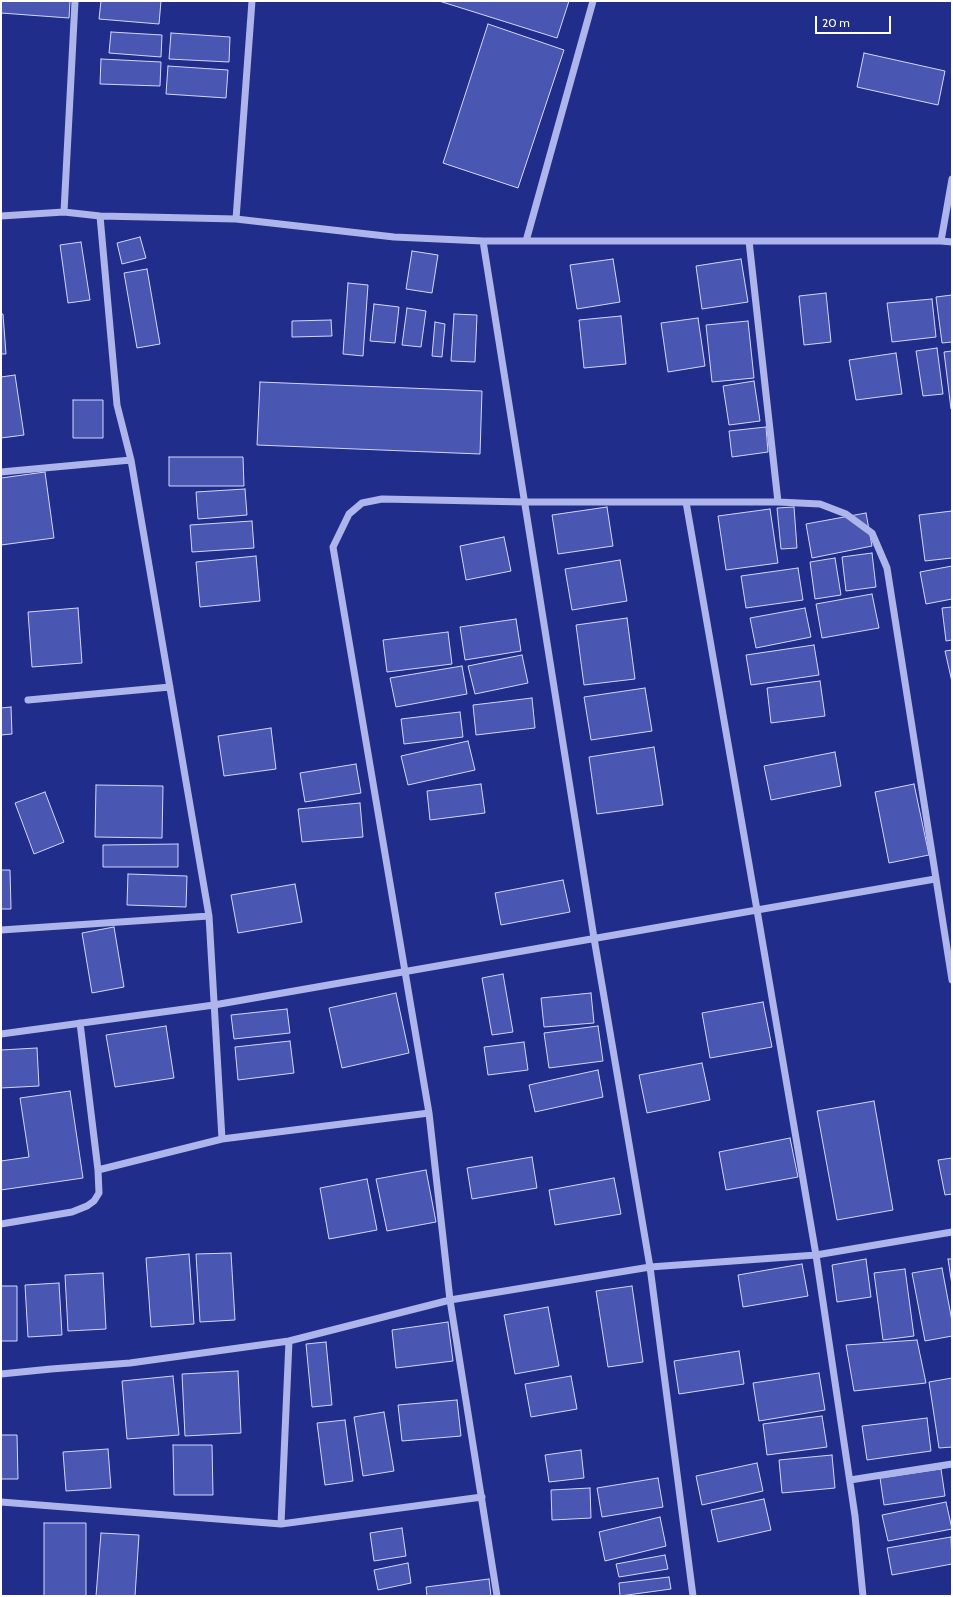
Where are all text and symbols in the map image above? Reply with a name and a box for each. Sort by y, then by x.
scale bar [817,8,893,34]
text: 20 m [822,15,850,30]

